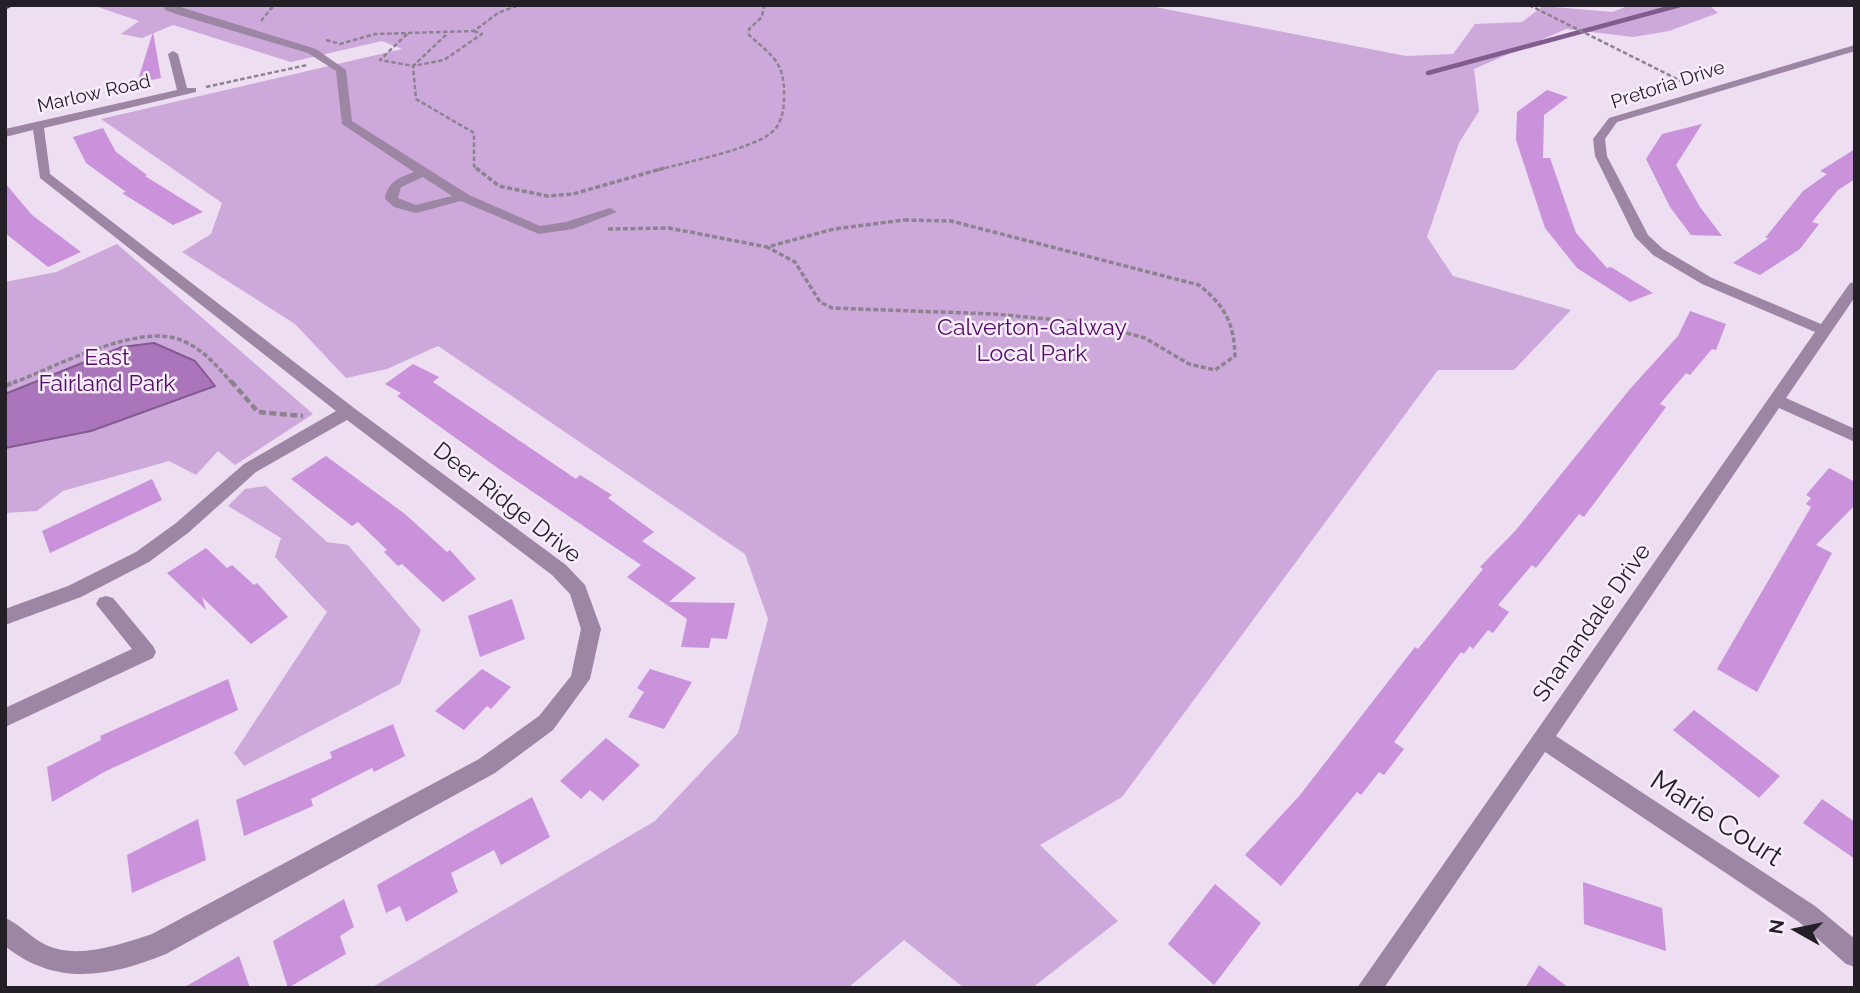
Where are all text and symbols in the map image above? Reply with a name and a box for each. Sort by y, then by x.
street label: Pretoria Drive [1608,56,1728,114]
street label: Marlow Road [35,70,153,118]
park label: Calverton-Galway Local Park [937,314,1127,368]
park label: East Fairland Park [38,344,176,398]
street label: Deer Ridge Drive [428,437,586,569]
street label: Shanandale Drive [1527,539,1657,707]
street label: Marie Court [1644,764,1788,874]
north arrow [1762,895,1832,965]
text: N [1764,918,1788,936]

